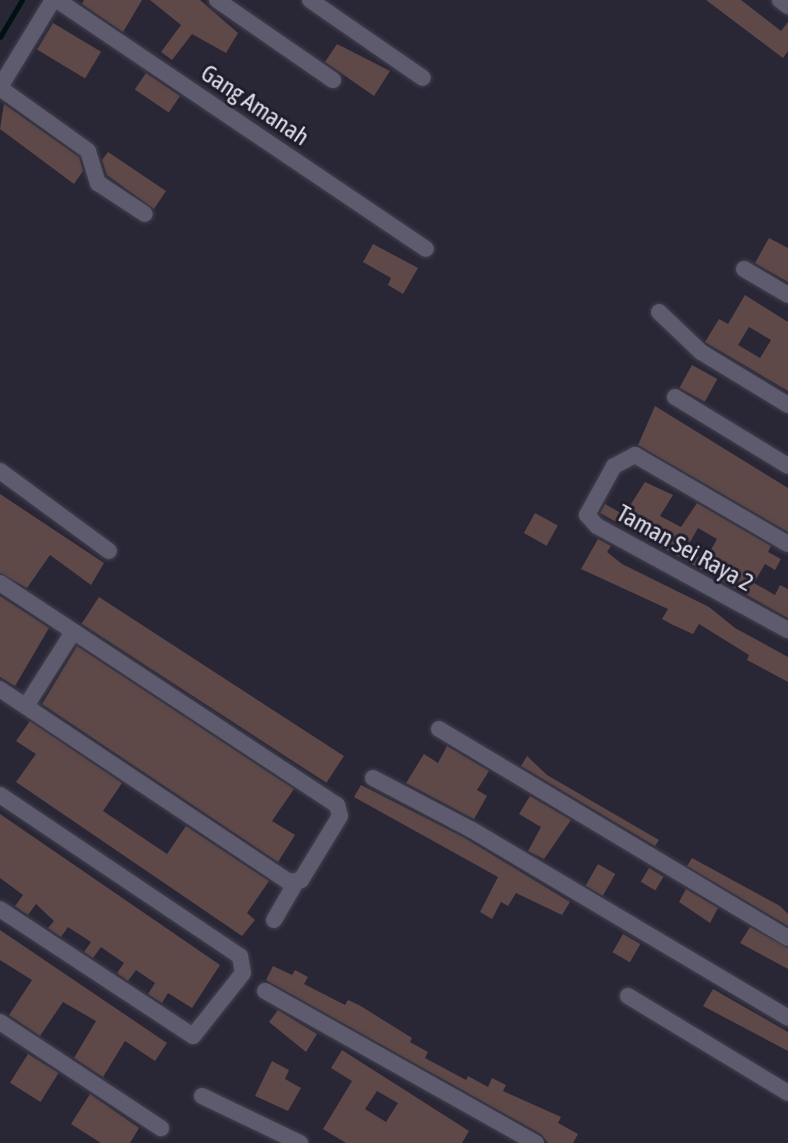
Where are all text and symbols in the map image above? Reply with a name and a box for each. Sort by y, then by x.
street label: Gang Amanah [196,58,314,152]
street label: Taman Sei Raya 2 [612,499,758,597]

